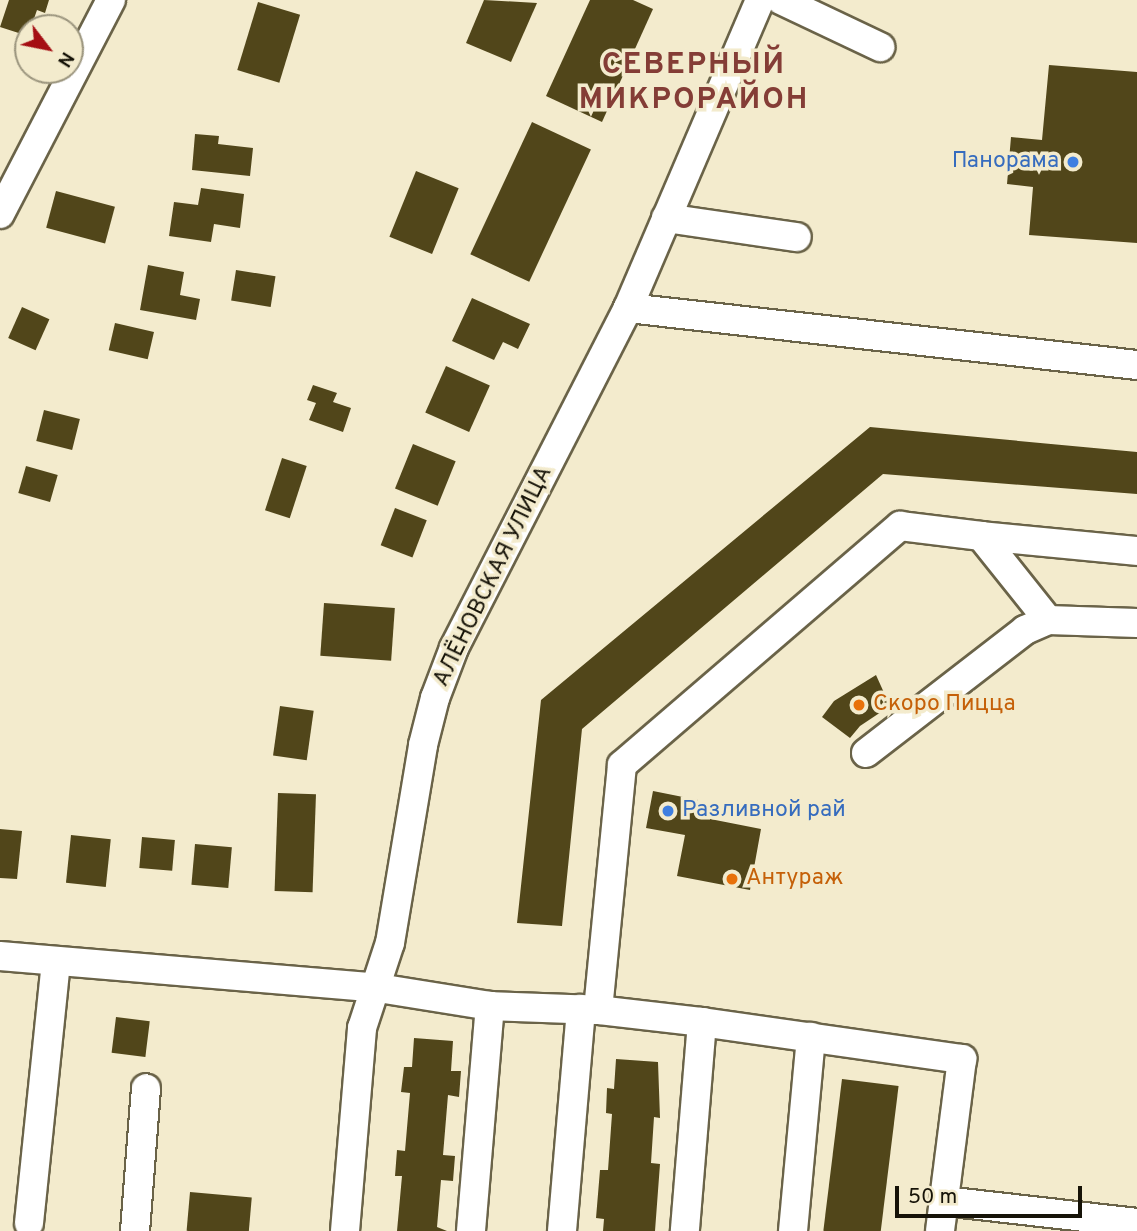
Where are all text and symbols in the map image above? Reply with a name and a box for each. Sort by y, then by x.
north arrow [14,14,84,84]
text: N [51,47,79,71]
district label: СЕВЕРНЫЙ МИКРОРАЙОН [580,48,808,118]
place label: Панорама [952,148,1059,176]
marker: Панорама [1065,154,1081,170]
street label: АЛЁНОВСКАЯ УЛИЦА [429,462,559,692]
place label: Скоро Пицца [873,691,1016,719]
marker: Скоро Пицца [851,697,867,713]
place label: Разливной рай [682,797,846,825]
marker: Разливной рай [660,803,676,819]
place label: Антураж [746,865,843,893]
marker: Антураж [724,871,740,887]
scale bar [899,1172,1086,1216]
text: 50 m [908,1184,957,1211]

